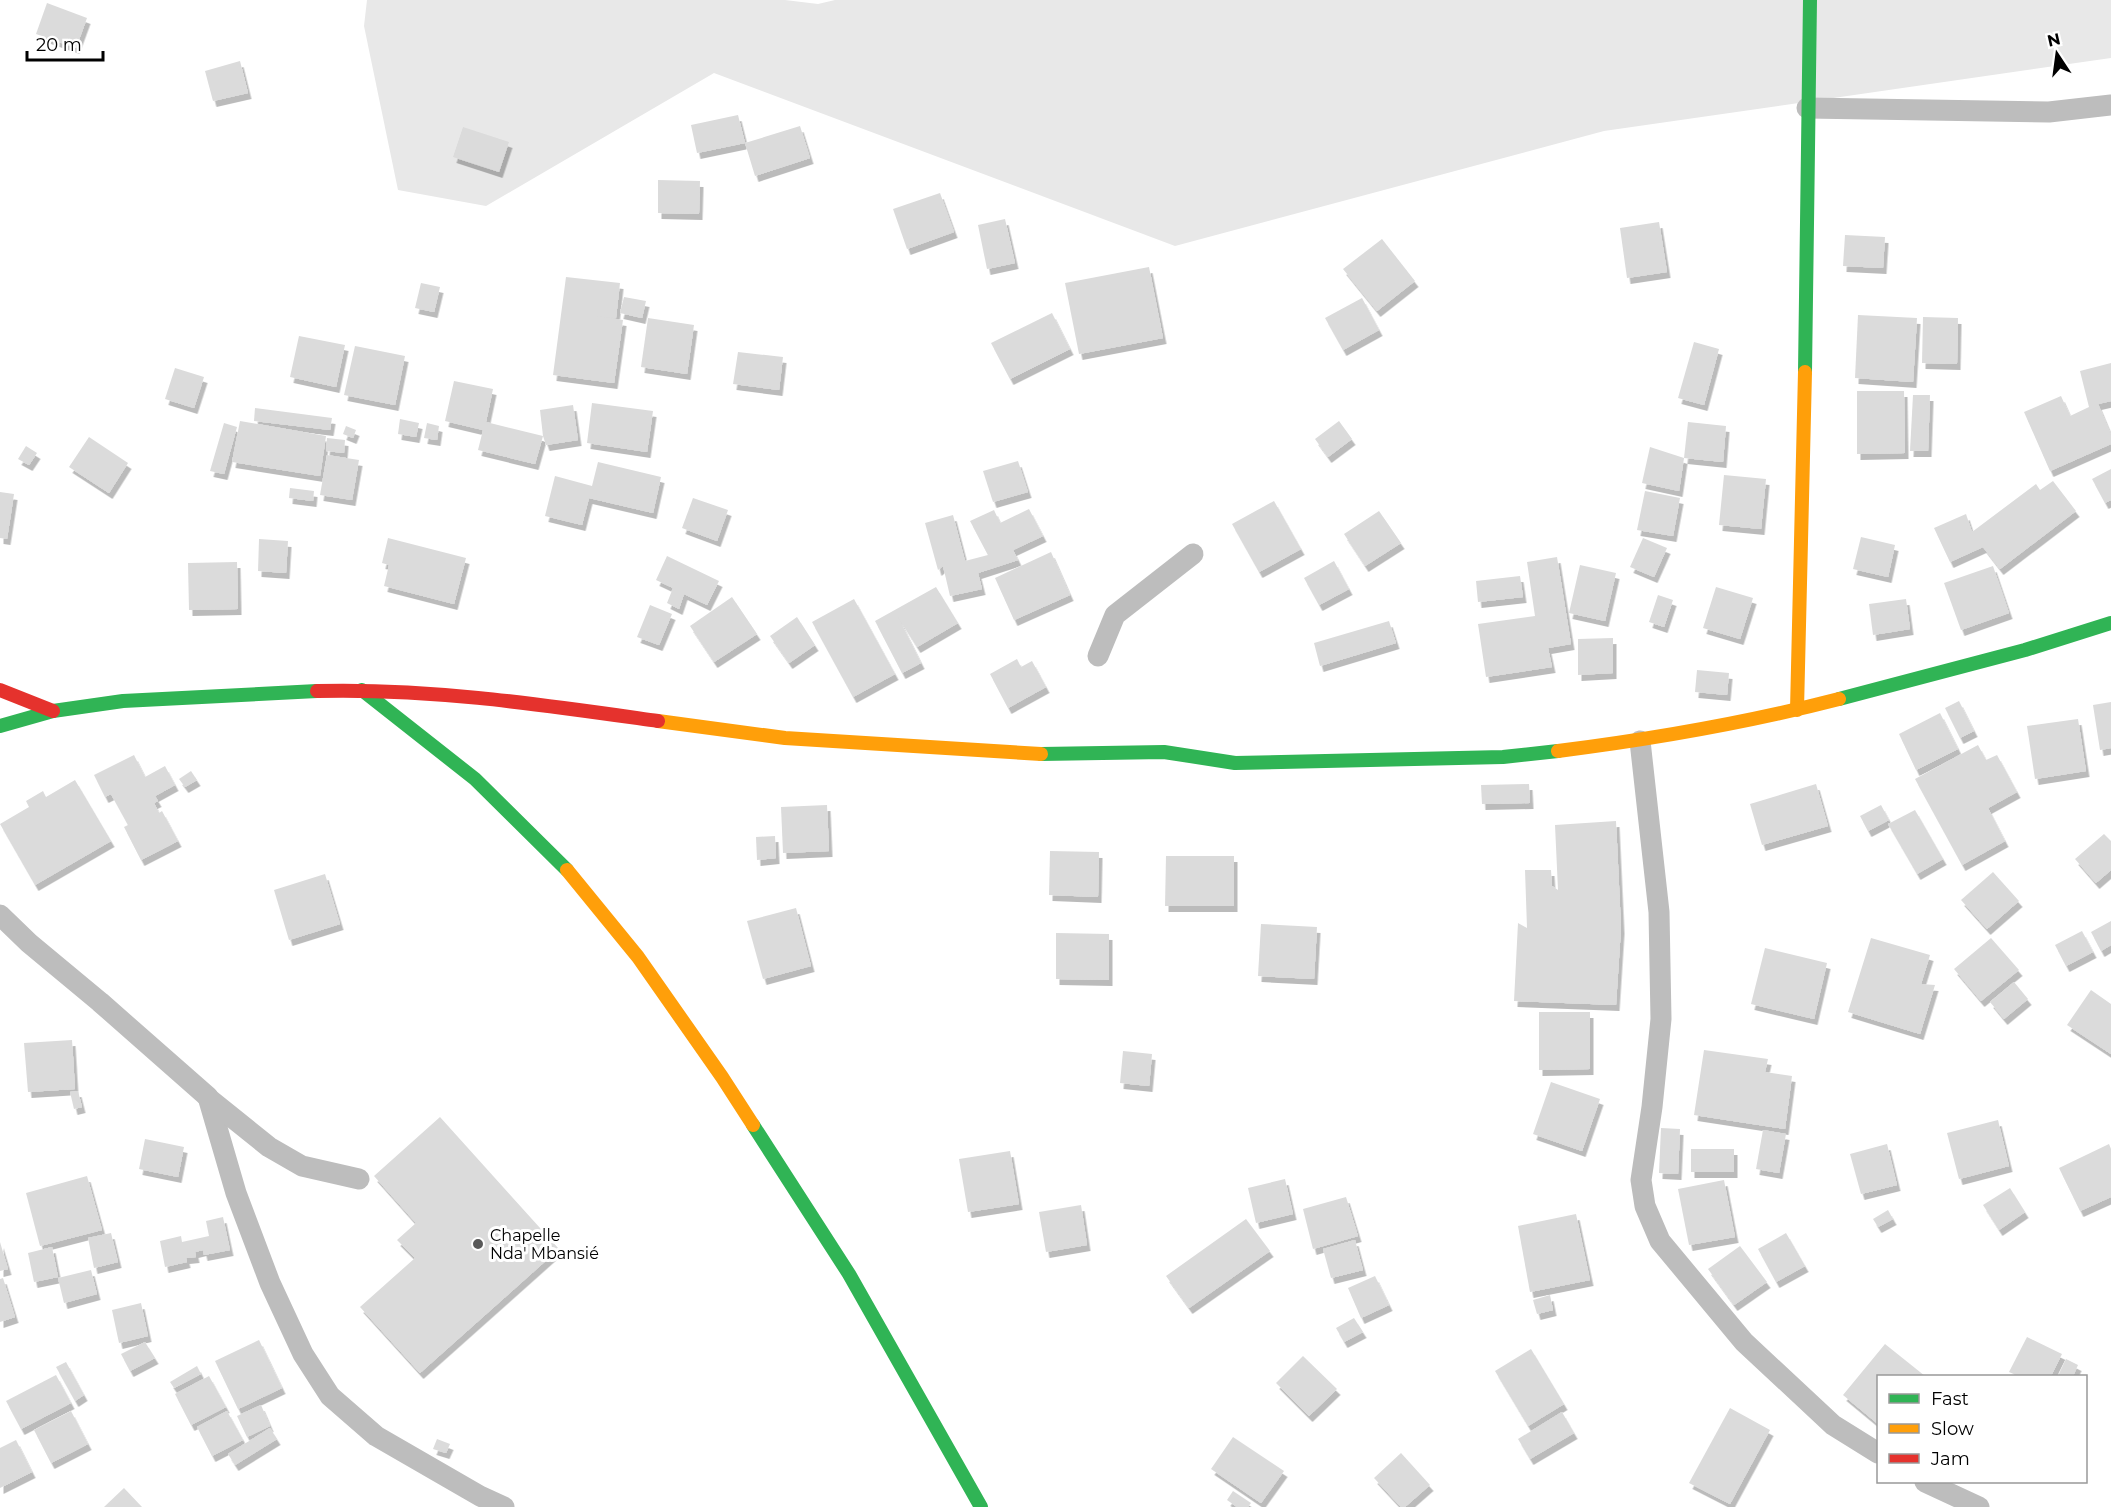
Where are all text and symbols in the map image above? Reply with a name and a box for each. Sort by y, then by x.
scale bar [27,24,104,62]
north arrow [2027,24,2087,84]
text: N [2045,29,2062,51]
text: 20 m [36,34,82,56]
place label: Chapelle Nda' Mbansié [490,1226,599,1263]
marker: Chapelle Nda' Mbansié [471,1237,485,1251]
legend [1877,1375,2087,1483]
text: Fast [1931,1388,1969,1410]
text: Slow [1931,1418,1974,1440]
text: Jam [1930,1448,1970,1470]

